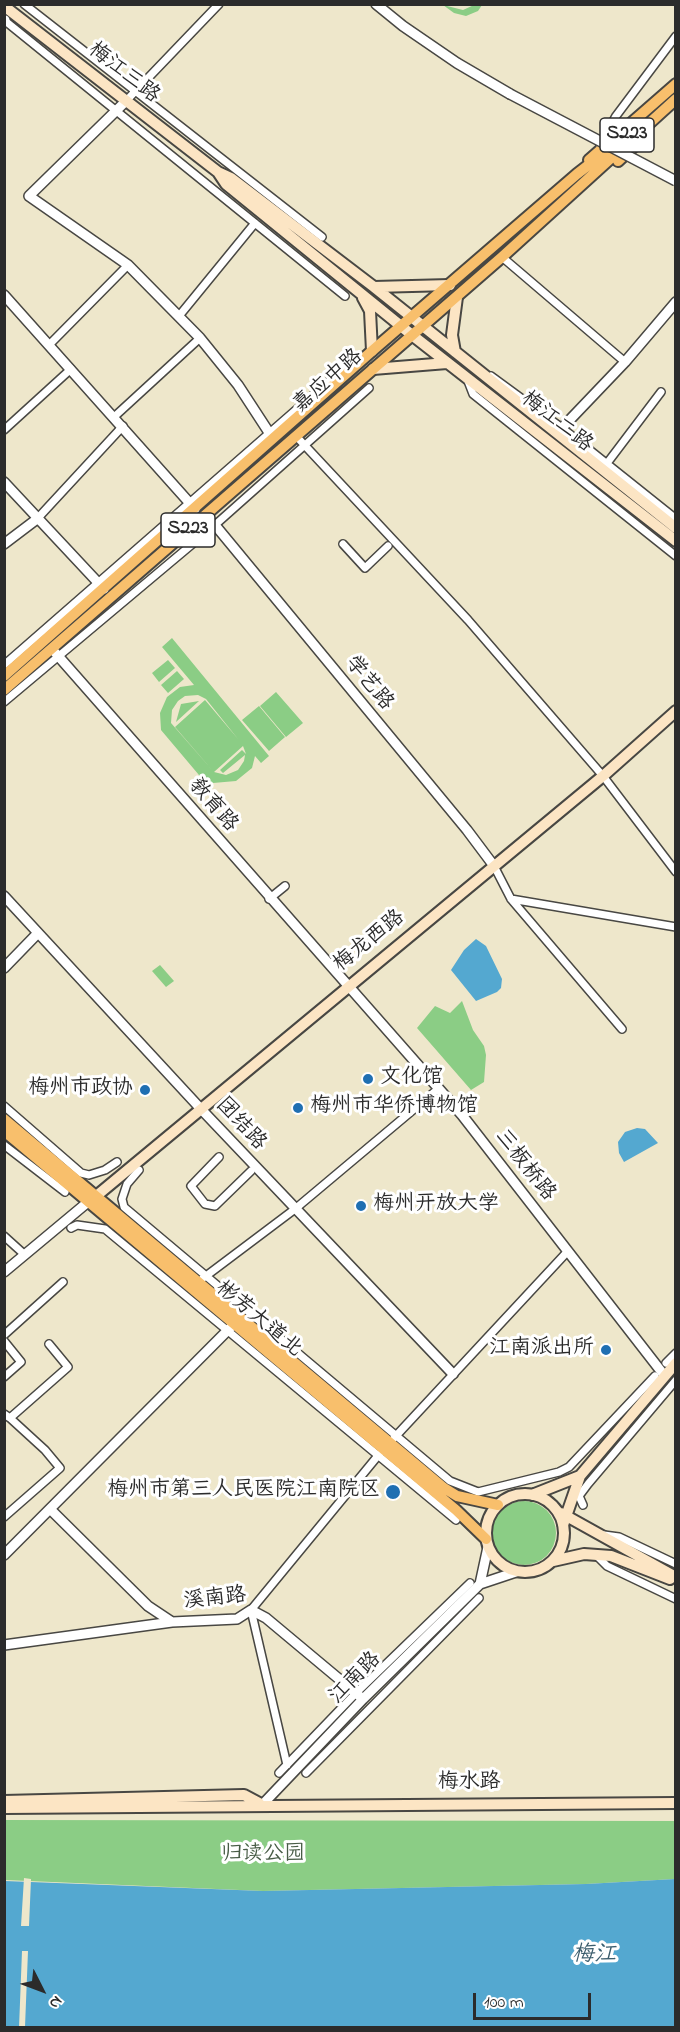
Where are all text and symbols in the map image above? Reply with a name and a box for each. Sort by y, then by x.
street label: 梅江三路 [82,38,164,110]
road number: S223 [600,118,654,152]
street label: 嘉应中路 [289,345,369,419]
street label: 梅江二路 [515,387,597,459]
road number: S223 [161,513,215,547]
street label: 学艺路 [338,652,398,716]
street label: 教育路 [182,774,242,838]
street label: 梅龙西路 [329,906,411,978]
place label: 文化馆 [380,1066,443,1092]
marker: 文化馆 [361,1072,375,1086]
place label: 梅州市政协 [28,1077,133,1103]
marker: 梅州市政协 [138,1083,152,1097]
street label: 团结路 [209,1093,271,1157]
place label: 梅州市华侨博物馆 [310,1095,478,1121]
marker: 梅州市华侨博物馆 [291,1101,305,1115]
street label: 三板桥路 [488,1125,560,1207]
place label: 梅州开放大学 [373,1193,499,1219]
marker: 梅州开放大学 [354,1199,368,1213]
street label: 彬芳大道北 [210,1277,306,1363]
place label: 江南派出所 [489,1337,594,1363]
marker: 江南派出所 [599,1343,613,1357]
place label: 梅州市第三人民医院江南院区 [107,1479,380,1505]
marker: 梅州市第三人民医院江南院区 [384,1483,402,1501]
street label: 溪南路 [182,1584,248,1616]
street label: 江南路 [325,1648,387,1710]
street label: 梅水路 [438,1771,500,1797]
park label: 归读公园 [221,1843,305,1869]
water label: 梅江 [572,1943,616,1969]
north arrow [12,1960,72,2020]
scale bar [476,1981,594,2019]
text: N [43,1990,68,2014]
text: 100 m [484,1990,524,2016]

